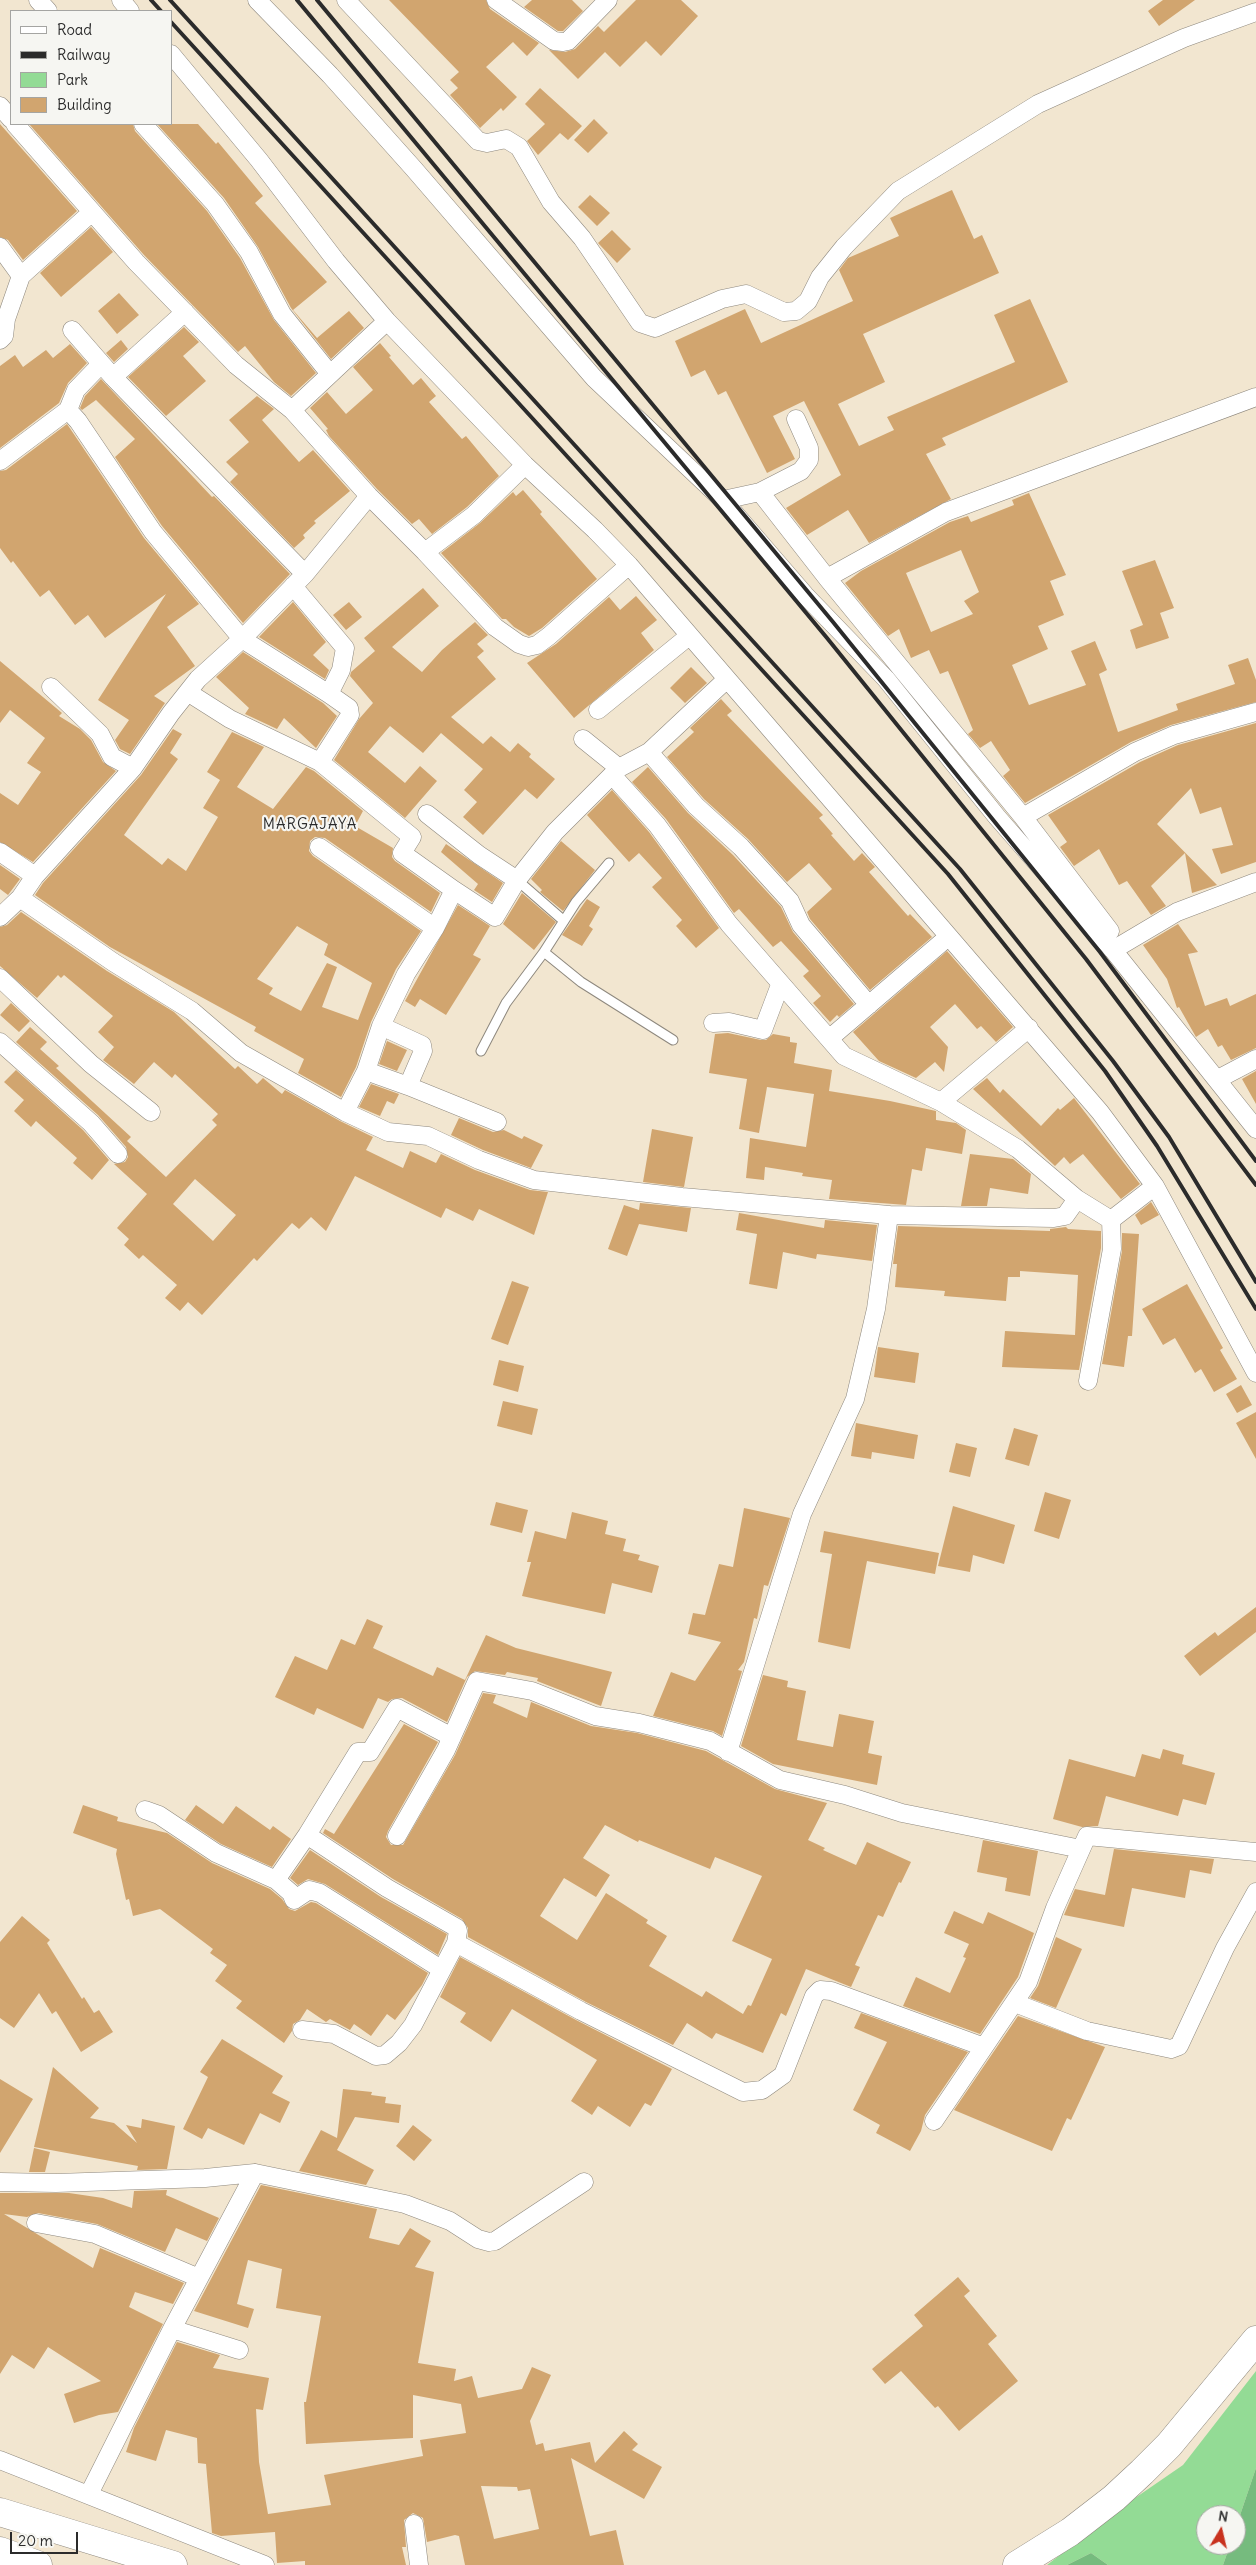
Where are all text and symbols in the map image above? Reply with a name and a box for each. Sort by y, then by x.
legend [10,10,172,125]
text: Road [57,20,92,39]
text: Railway [57,45,111,64]
text: Park [57,70,88,89]
text: Building [57,95,112,114]
district label: MARGAJAYA [262,816,358,834]
north arrow [1196,2505,1246,2555]
text: N [1217,2507,1229,2526]
scale bar [12,2522,80,2554]
text: 20 m [18,2531,53,2550]

